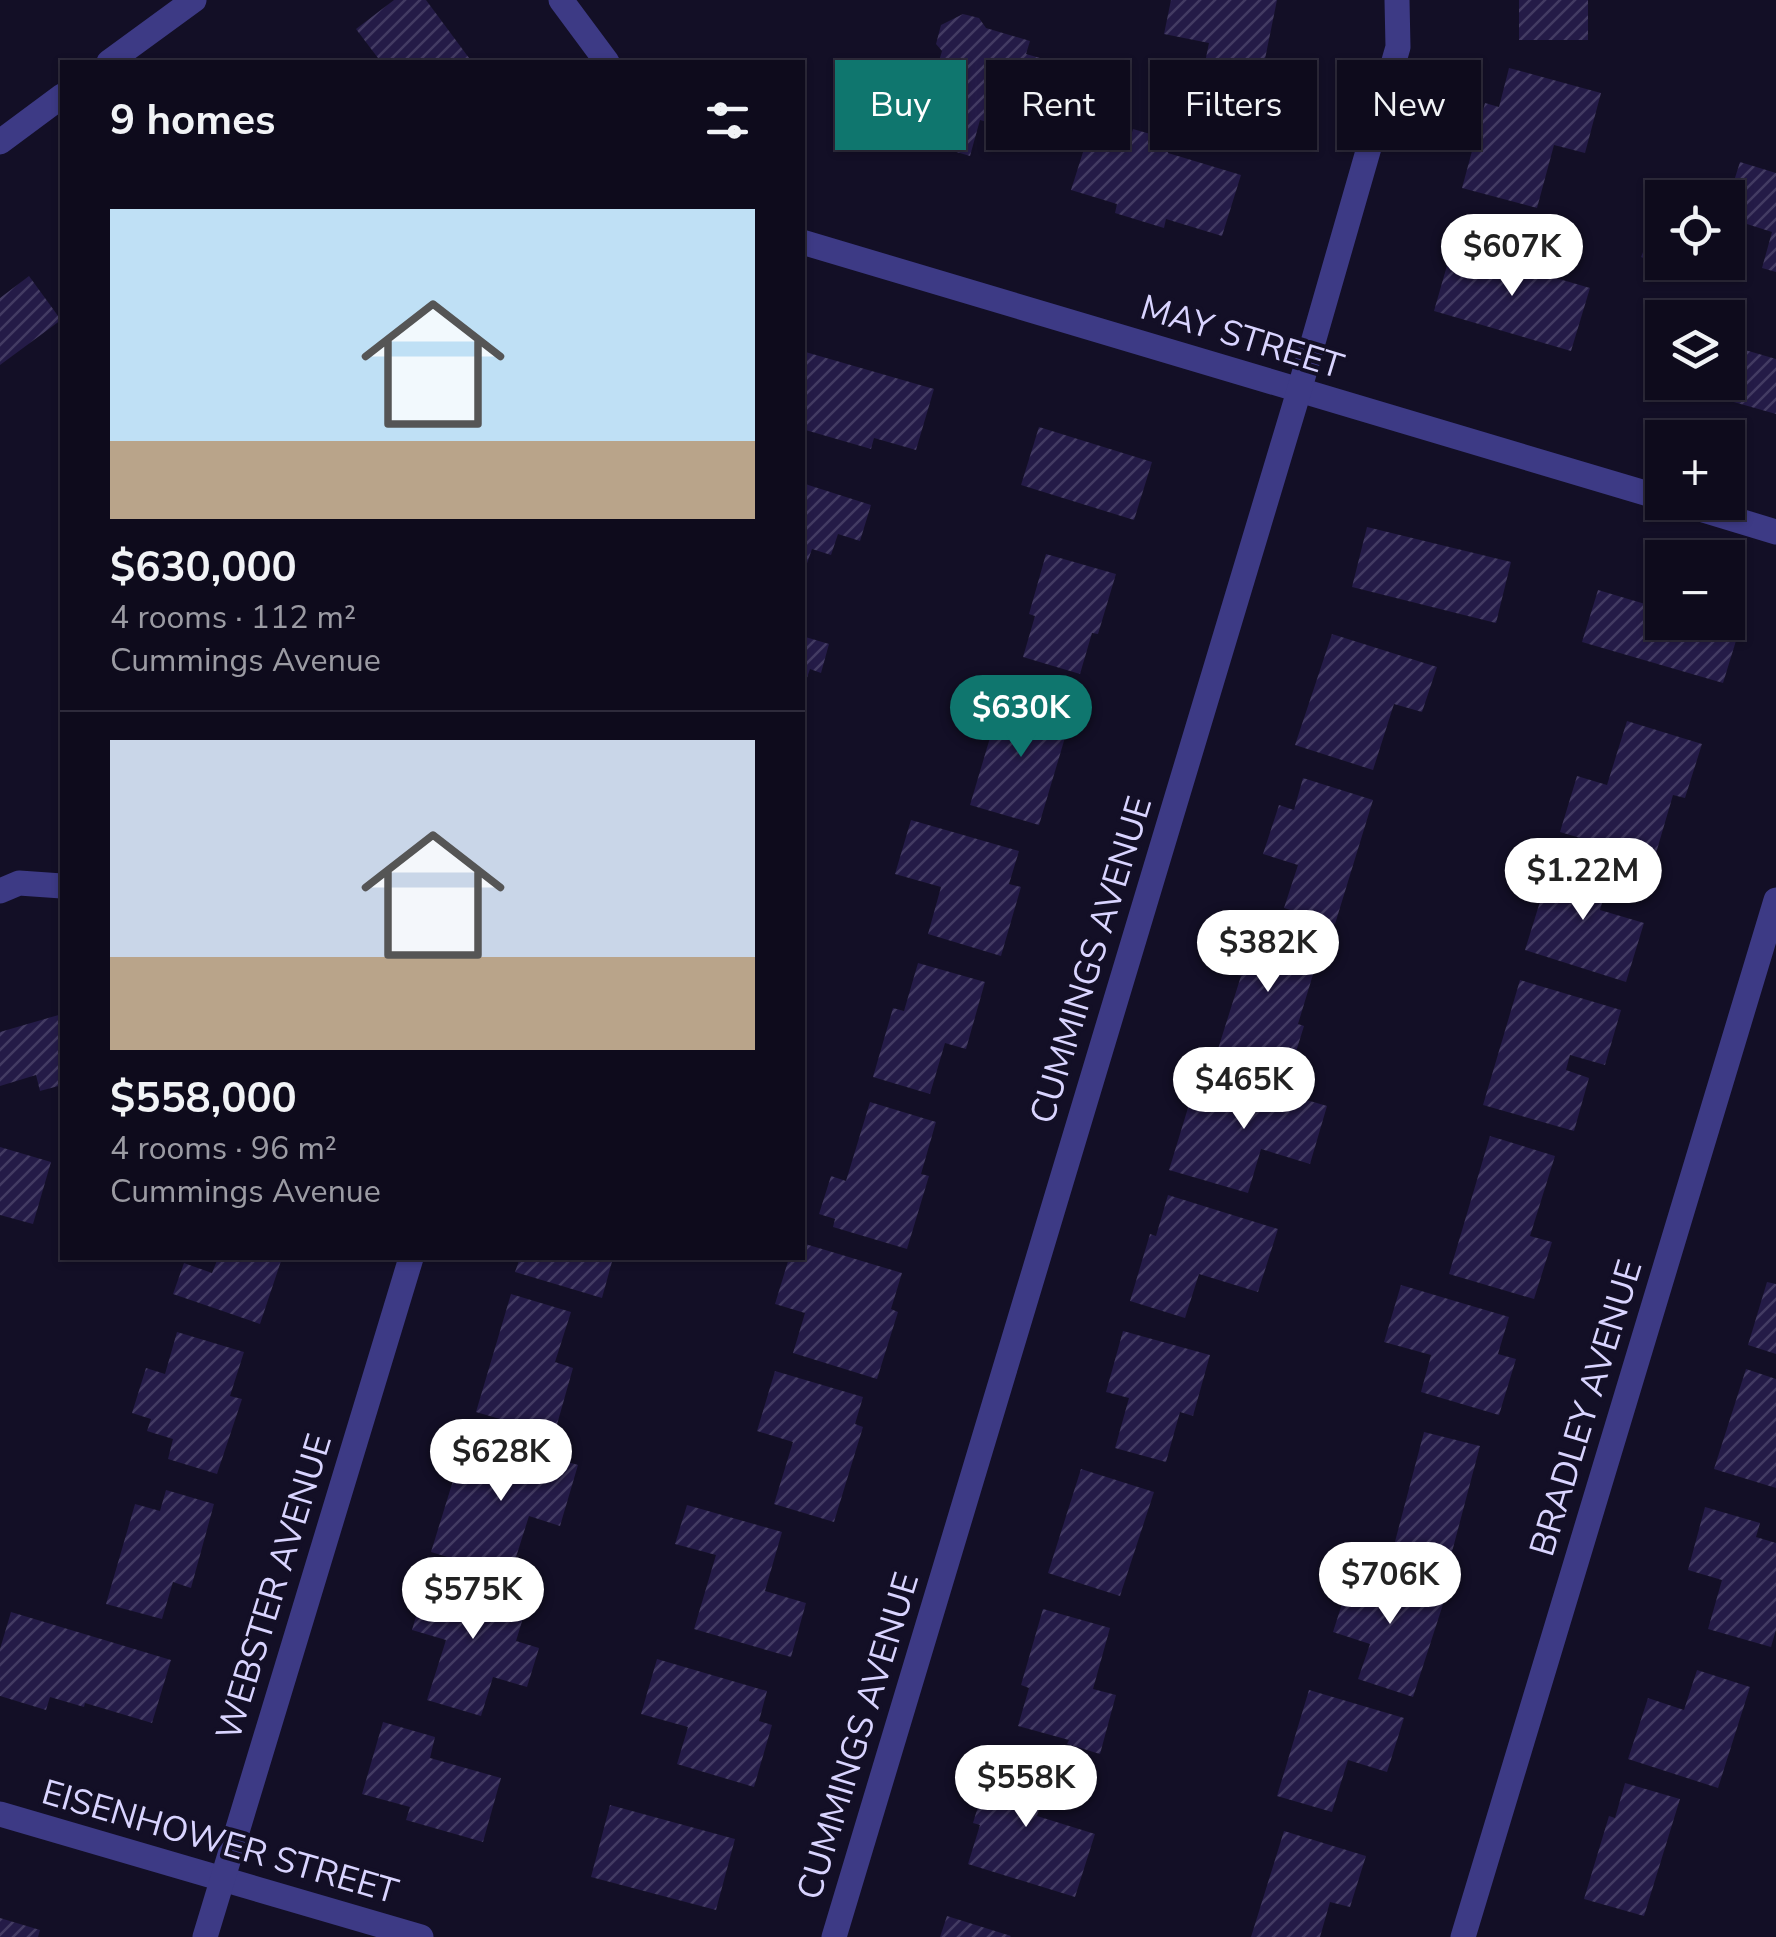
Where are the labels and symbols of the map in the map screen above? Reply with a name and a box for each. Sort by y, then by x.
pin: $607K [1442,214,1582,299]
street label: MAY STREET [1135,284,1349,390]
pin: $630K [951,675,1091,760]
street label: CUMMINGS AVENUE [1019,791,1163,1129]
pin: $1.22M [1502,838,1664,923]
pin: $382K [1198,910,1338,995]
pin: $465K [1174,1047,1314,1132]
street label: BRADLEY AVENUE [1519,1254,1653,1562]
pin: $628K [431,1419,571,1504]
street label: WEBSTER AVENUE [205,1428,343,1746]
pin: $706K [1320,1542,1460,1627]
pin: $575K [403,1557,543,1642]
street label: CUMMINGS AVENUE [786,1567,930,1905]
pin: $558K [956,1745,1096,1830]
street label: EISENHOWER STREET [36,1769,404,1915]

